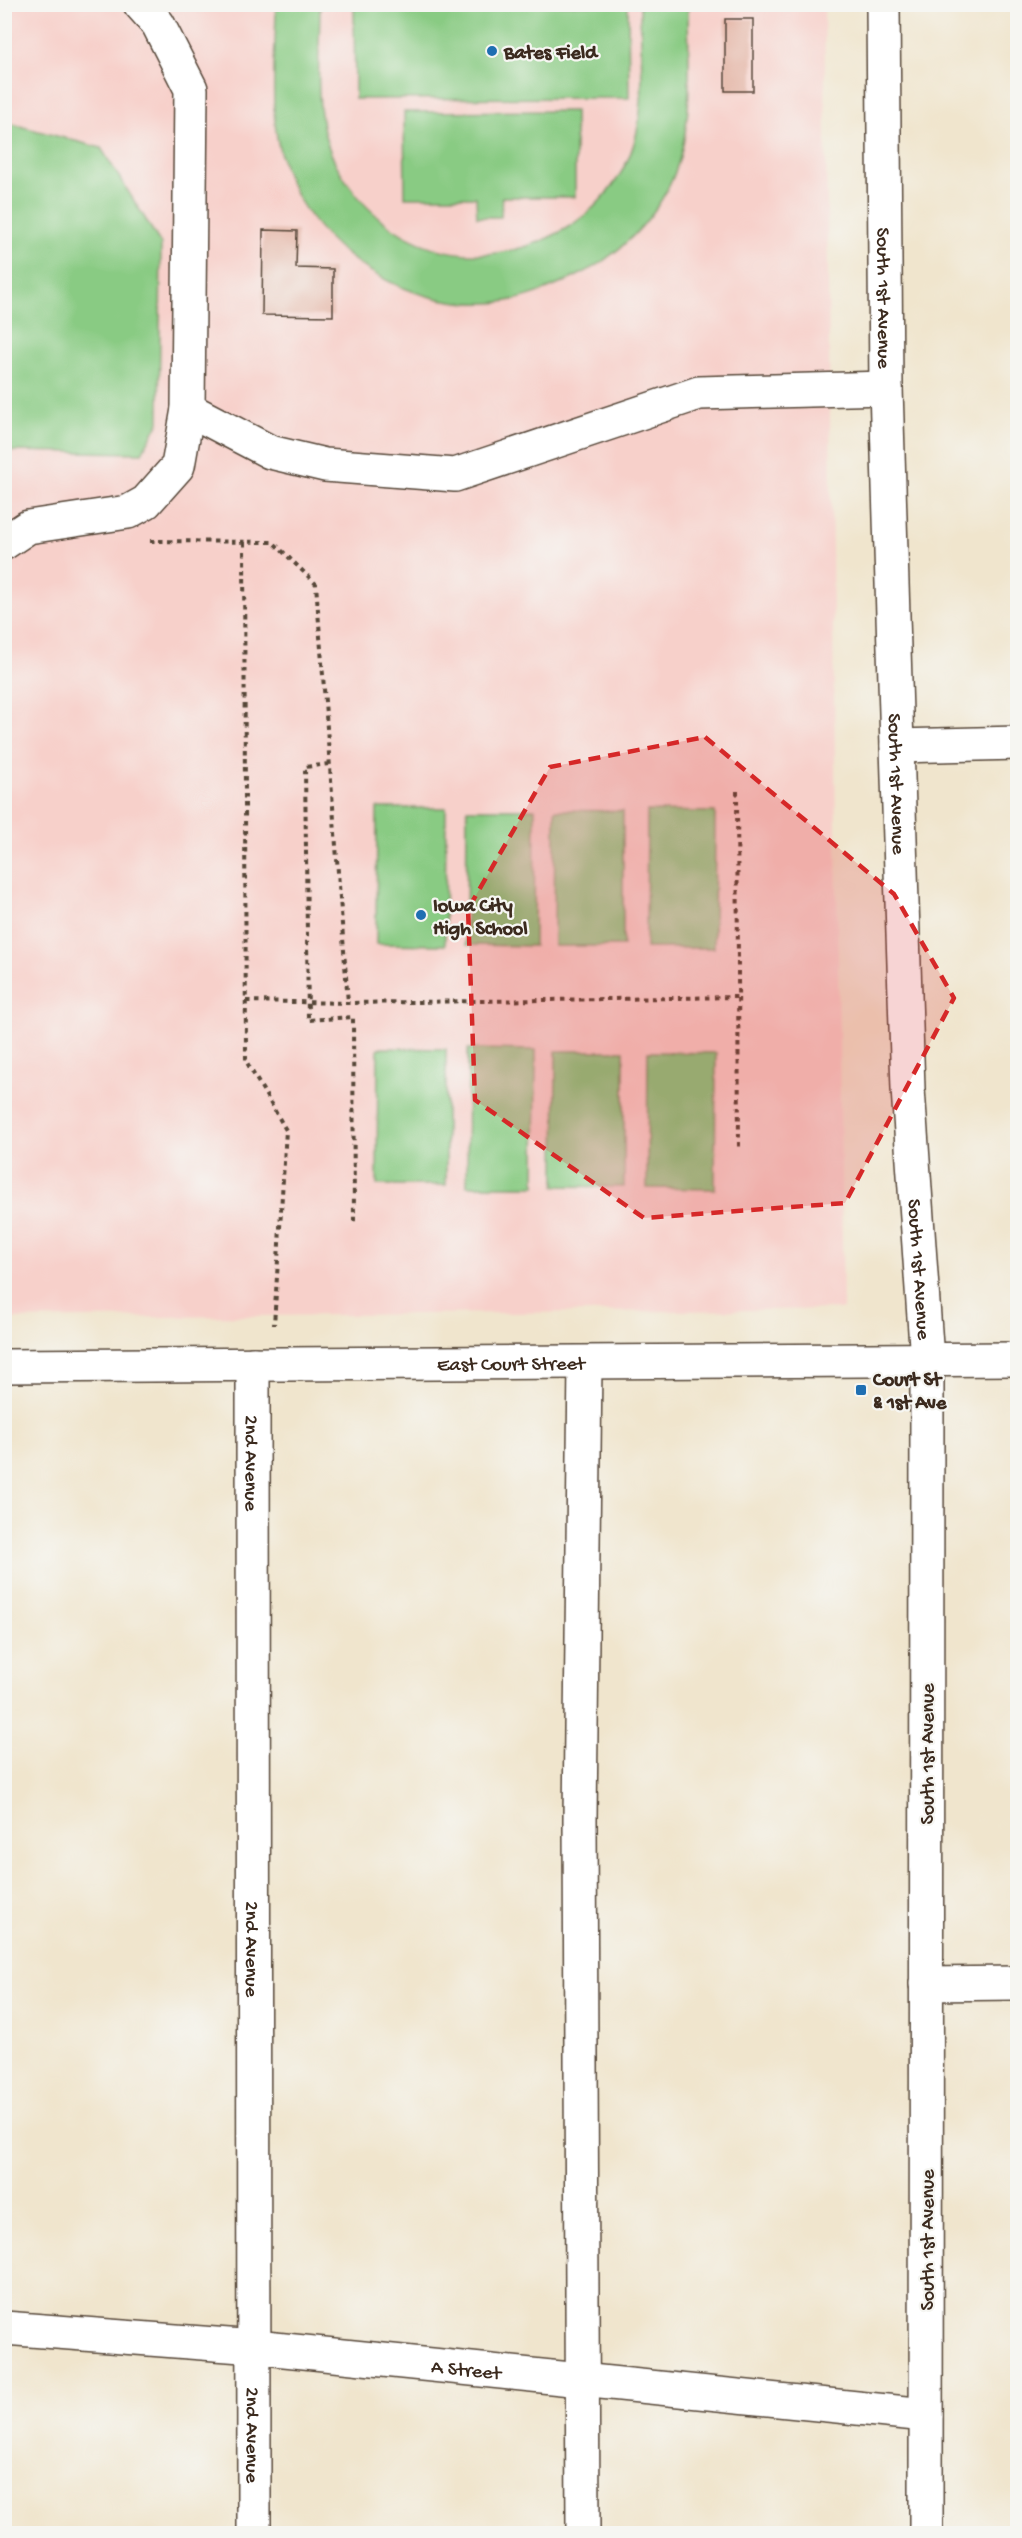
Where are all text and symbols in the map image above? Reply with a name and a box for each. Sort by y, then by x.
place label: Bates Field [503,43,599,66]
marker: Bates Field [485,44,499,58]
street label: South 1st Avenue [870,227,894,369]
street label: South 1st Avenue [881,713,908,856]
place label: Iowa City High School [433,896,528,942]
marker: Iowa City High School [414,908,428,922]
street label: South 1st Avenue [901,1198,934,1341]
street label: East Court Street [437,1354,587,1378]
place label: Court St & 1st Ave [872,1370,947,1416]
marker: Court St & 1st Ave [854,1383,868,1397]
street label: 2nd Avenue [238,1415,261,1512]
street label: South 1st Avenue [918,1683,941,1825]
street label: 2nd Avenue [238,1901,262,1998]
street label: South 1st Avenue [918,2169,941,2311]
street label: A Street [430,2357,504,2387]
street label: 2nd Avenue [239,2387,262,2484]

